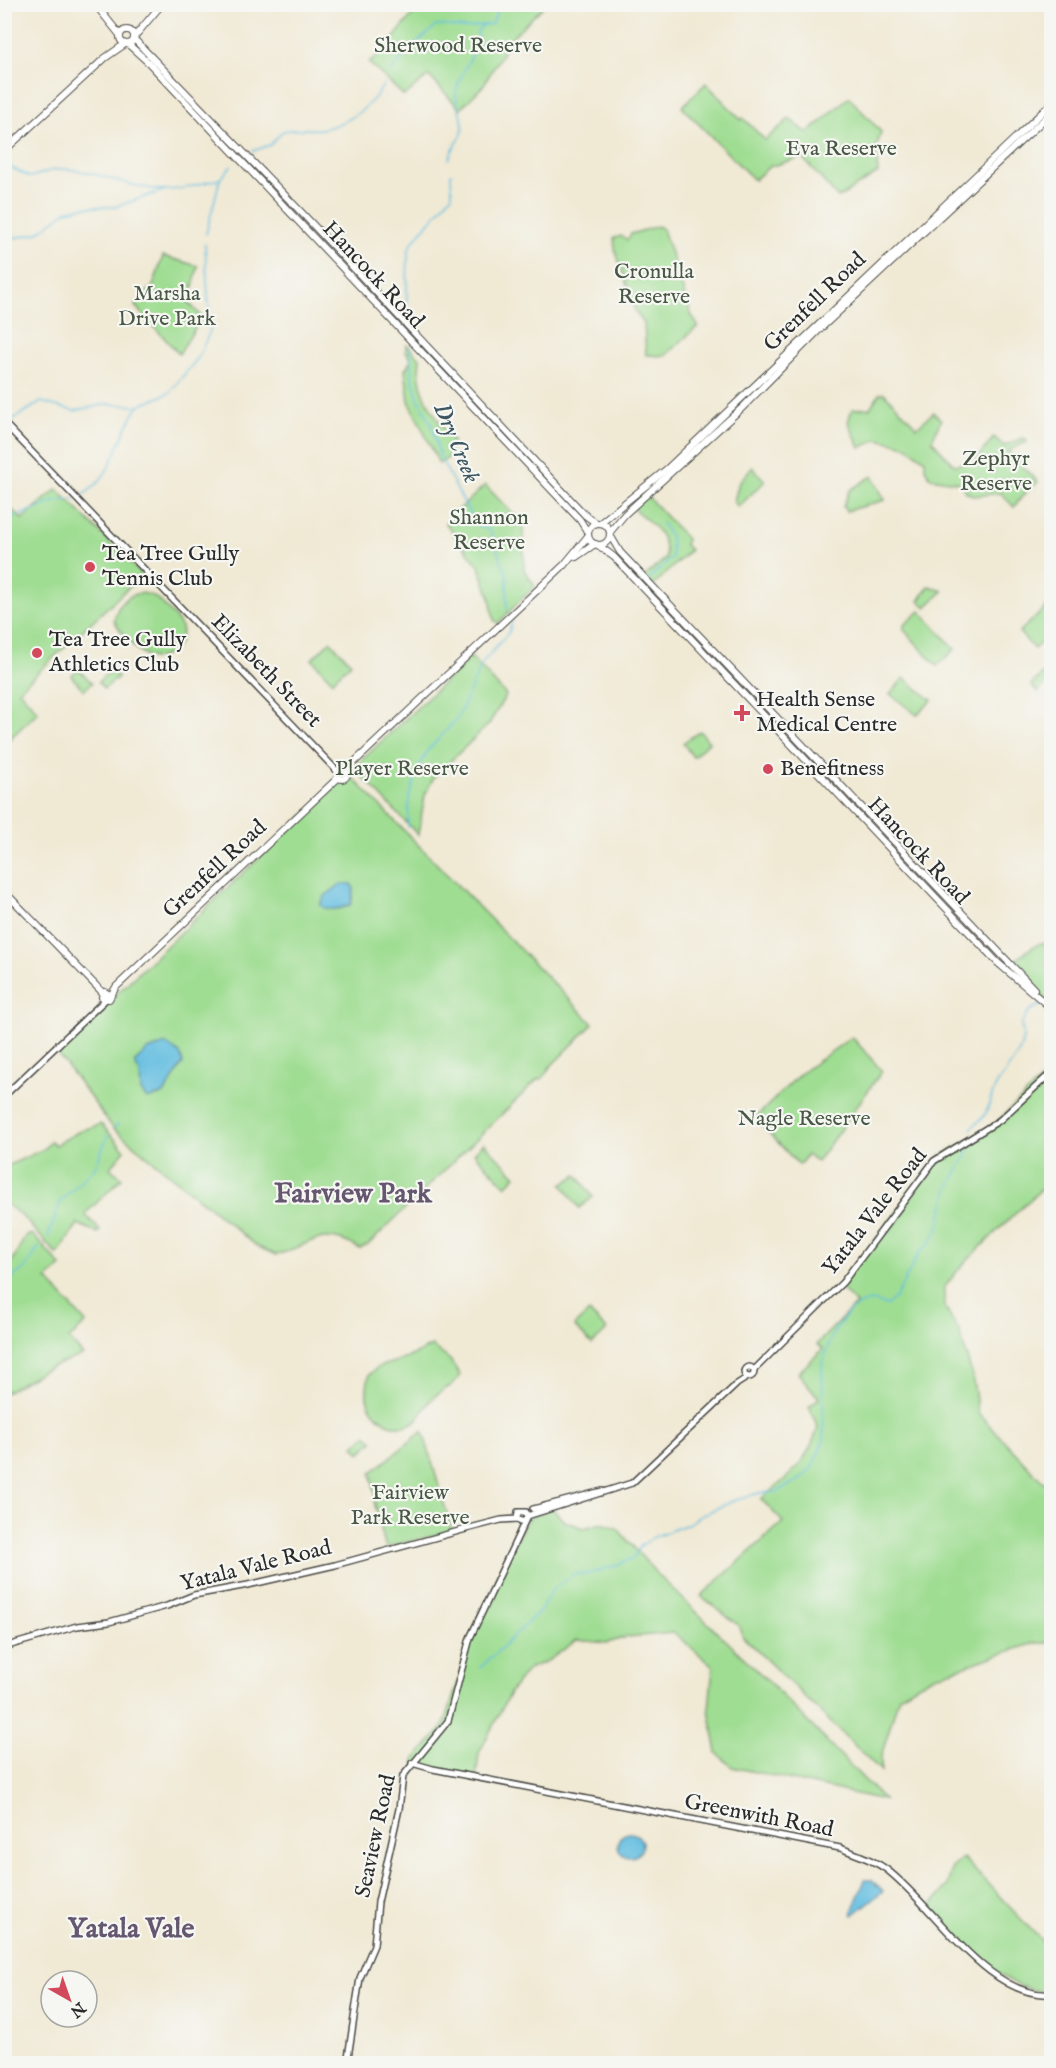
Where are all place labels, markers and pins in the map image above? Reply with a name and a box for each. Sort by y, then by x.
place label: Tea Tree Gully Tennis Club [102,540,240,593]
marker: Tea Tree Gully Tennis Club [83,560,97,574]
place label: Tea Tree Gully Athletics Club [48,626,187,679]
marker: Tea Tree Gully Athletics Club [30,646,44,660]
place label: Health Sense Medical Centre [756,686,897,739]
marker: Health Sense Medical Centre [733,704,751,722]
place label: Benefitness [780,755,884,783]
marker: Benefitness [761,762,775,776]

